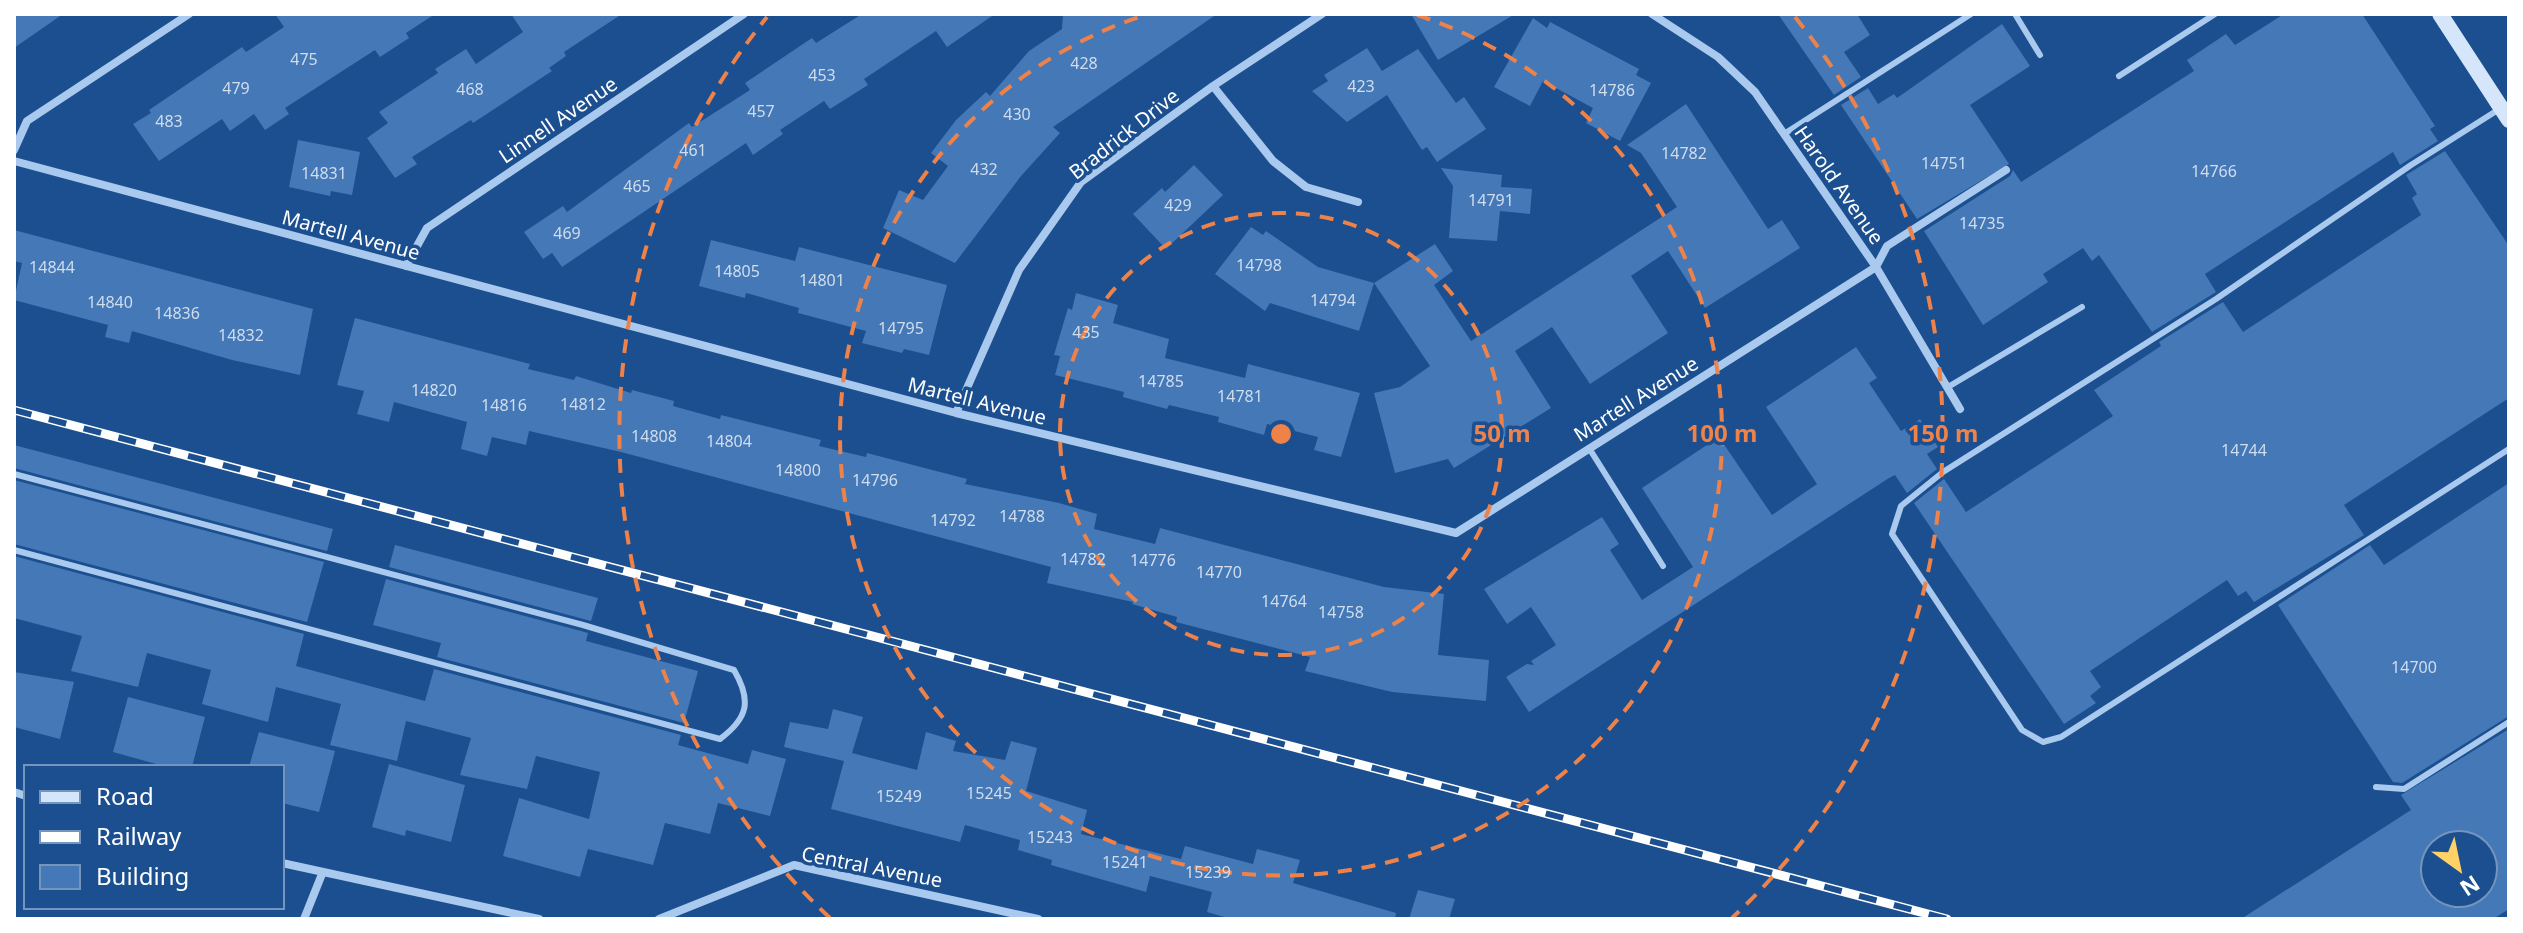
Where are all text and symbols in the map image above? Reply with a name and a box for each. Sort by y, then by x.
house number: 475 [290,48,318,70]
house number: 428 [1070,52,1098,74]
house number: 453 [808,64,836,86]
street label: Linnell Avenue [493,70,622,169]
house number: 423 [1347,75,1375,97]
house number: 479 [222,77,250,99]
house number: 468 [456,78,484,100]
house number: 14786 [1589,79,1635,101]
street label: Bradrick Drive [1063,82,1184,185]
house number: 457 [747,100,775,122]
house number: 430 [1003,103,1031,125]
house number: 483 [155,110,183,132]
street label: Harold Avenue [1789,120,1890,249]
house number: 461 [679,139,707,161]
house number: 14782 [1661,142,1707,164]
house number: 14751 [1921,152,1967,174]
house number: 432 [970,158,998,180]
house number: 14766 [2191,160,2237,182]
house number: 14831 [301,162,347,184]
house number: 465 [623,175,651,197]
house number: 14791 [1468,189,1514,211]
house number: 429 [1164,194,1192,216]
street label: Martell Avenue [279,203,423,266]
house number: 14735 [1959,212,2005,234]
house number: 469 [553,222,581,244]
house number: 14798 [1236,254,1282,276]
house number: 14844 [29,256,75,278]
house number: 14805 [714,260,760,282]
house number: 14801 [799,269,845,291]
house number: 14794 [1310,289,1356,311]
house number: 14840 [87,291,133,313]
house number: 14836 [154,302,200,324]
house number: 14795 [878,317,924,339]
house number: 435 [1072,321,1100,343]
house number: 14832 [218,324,264,346]
street label: Martell Avenue [1568,350,1703,448]
street label: Martell Avenue [905,370,1049,431]
house number: 14785 [1138,370,1184,392]
house number: 14820 [411,379,457,401]
house number: 14781 [1217,385,1263,407]
house number: 14812 [560,393,606,415]
house number: 14816 [481,394,527,416]
text: 50 m [1473,416,1531,449]
text: 100 m [1687,416,1757,449]
text: 150 m [1908,416,1978,449]
centre of rings [1267,420,1295,448]
house number: 14808 [631,425,677,447]
house number: 14804 [706,430,752,452]
house number: 14744 [2221,439,2267,461]
house number: 14800 [775,459,821,481]
house number: 14796 [852,469,898,491]
house number: 14788 [999,505,1045,527]
house number: 14792 [930,509,976,531]
house number: 14782 [1060,548,1106,570]
house number: 14776 [1130,549,1176,571]
house number: 14770 [1196,561,1242,583]
house number: 14764 [1261,590,1307,612]
house number: 14758 [1318,601,1364,623]
house number: 14700 [2391,656,2437,678]
legend [24,765,284,909]
text: Road [96,779,154,812]
house number: 15245 [966,782,1012,804]
house number: 15249 [876,785,922,807]
text: Railway [96,819,182,852]
house number: 15243 [1027,826,1073,848]
north arrow [2419,829,2499,909]
street label: Central Avenue [799,840,945,893]
house number: 15241 [1102,851,1148,873]
text: Building [96,859,189,892]
house number: 15239 [1185,861,1231,883]
text: N [2455,869,2486,904]

